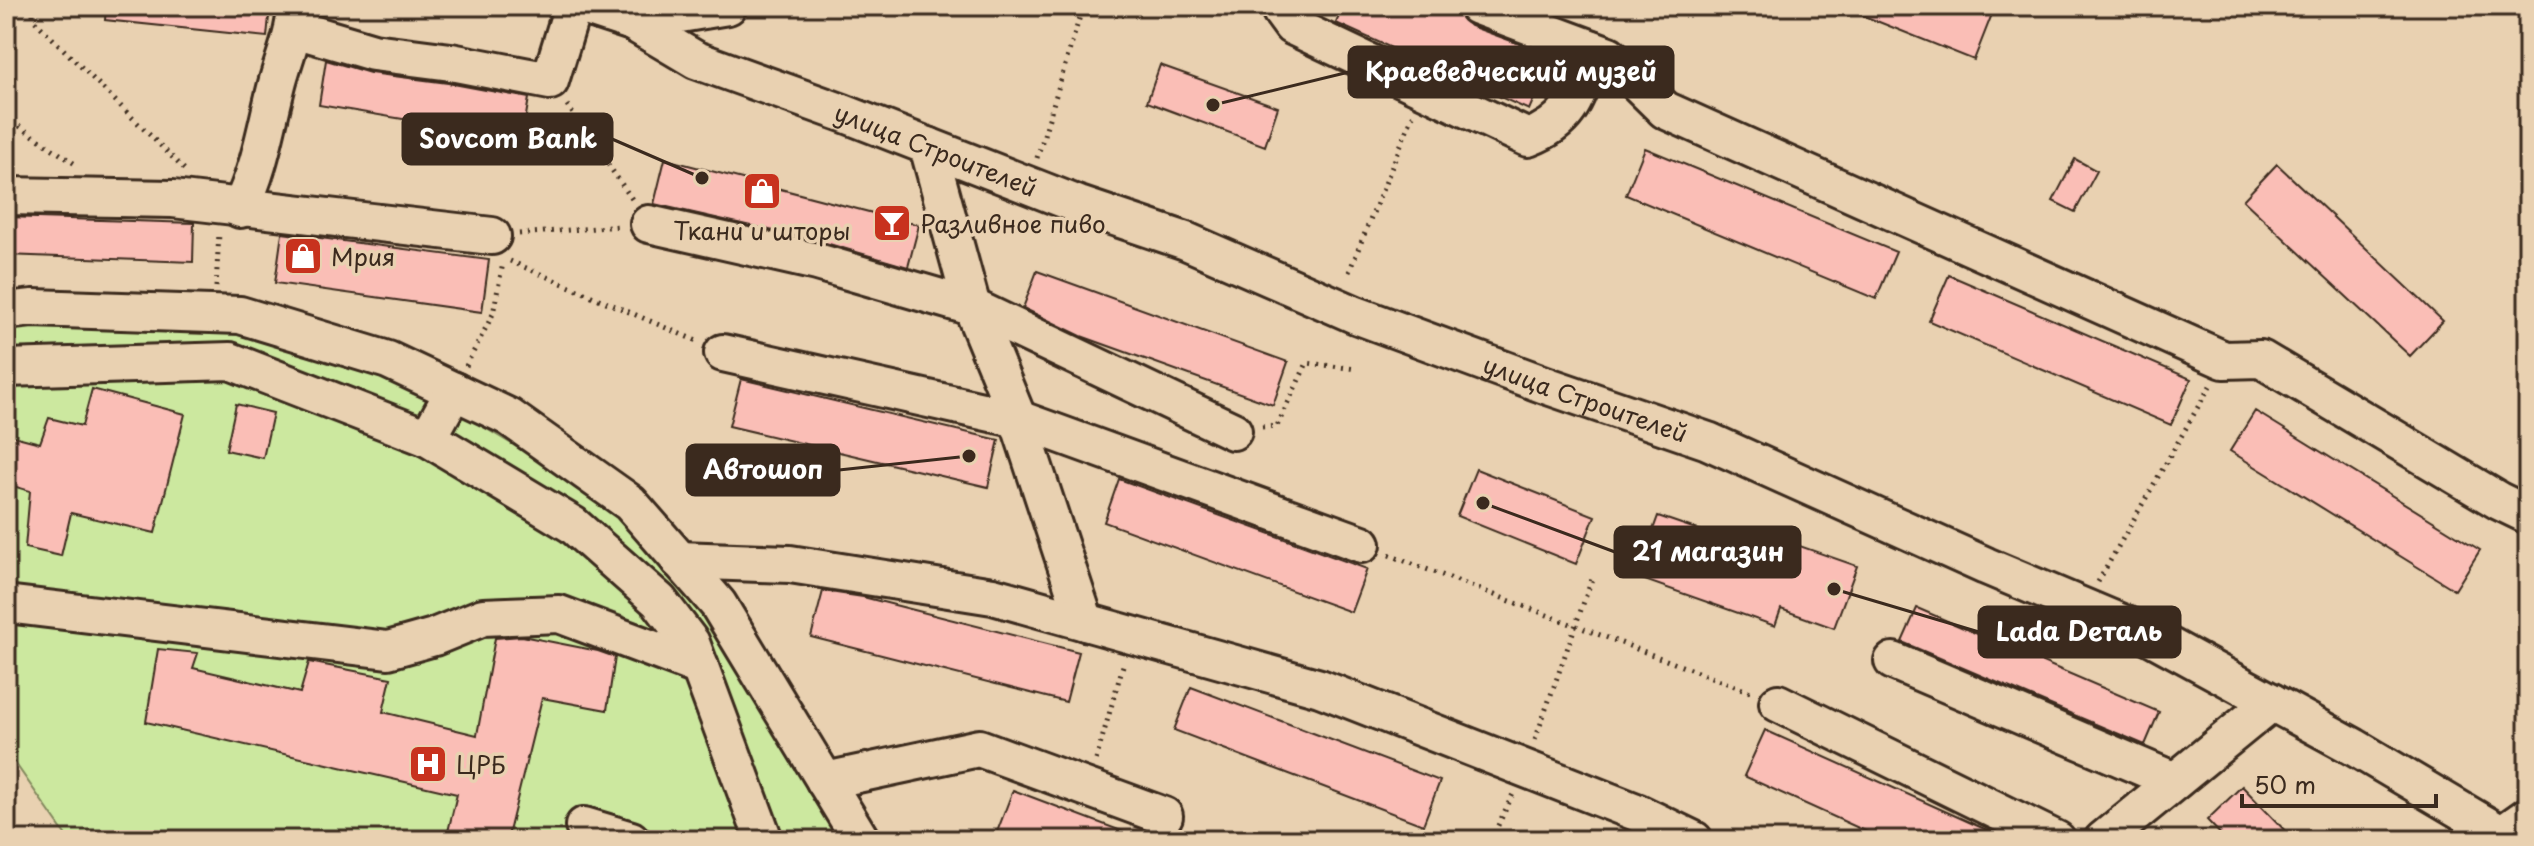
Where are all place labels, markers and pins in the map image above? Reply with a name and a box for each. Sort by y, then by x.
callout: Краеведческий музей [1349,47,1673,97]
callout: Sovcom Bank [403,114,612,164]
shop icon: Ткани и шторы [741,170,783,212]
bar icon: Разливное пиво [871,202,913,244]
place label: Разливное пиво [920,205,1106,241]
place label: Ткани и шторы [673,212,851,248]
shop icon: Мрия [282,235,324,277]
place label: Мрия [331,238,395,274]
callout: Автошоп [687,445,839,495]
callout: 21 магазин [1615,527,1800,577]
callout: Lada Dеталь [1979,607,2180,657]
hospital icon: ЦРБ [407,743,449,785]
place label: ЦРБ [456,746,505,782]

